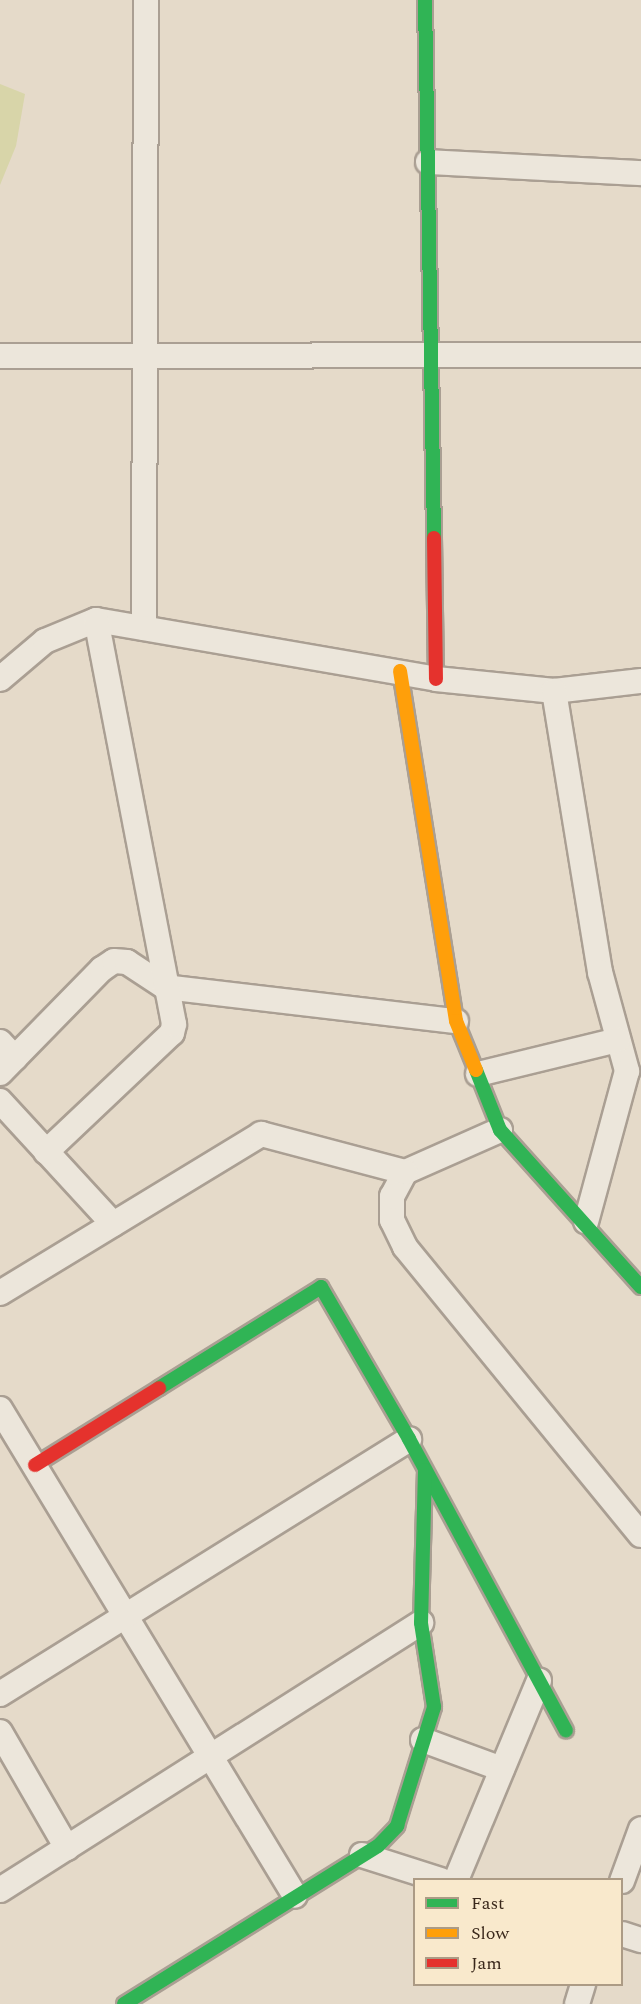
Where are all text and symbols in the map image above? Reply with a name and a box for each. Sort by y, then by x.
legend [413,1878,623,1986]
text: Fast [471,1890,504,1917]
text: Slow [471,1920,509,1947]
text: Jam [471,1950,502,1977]

